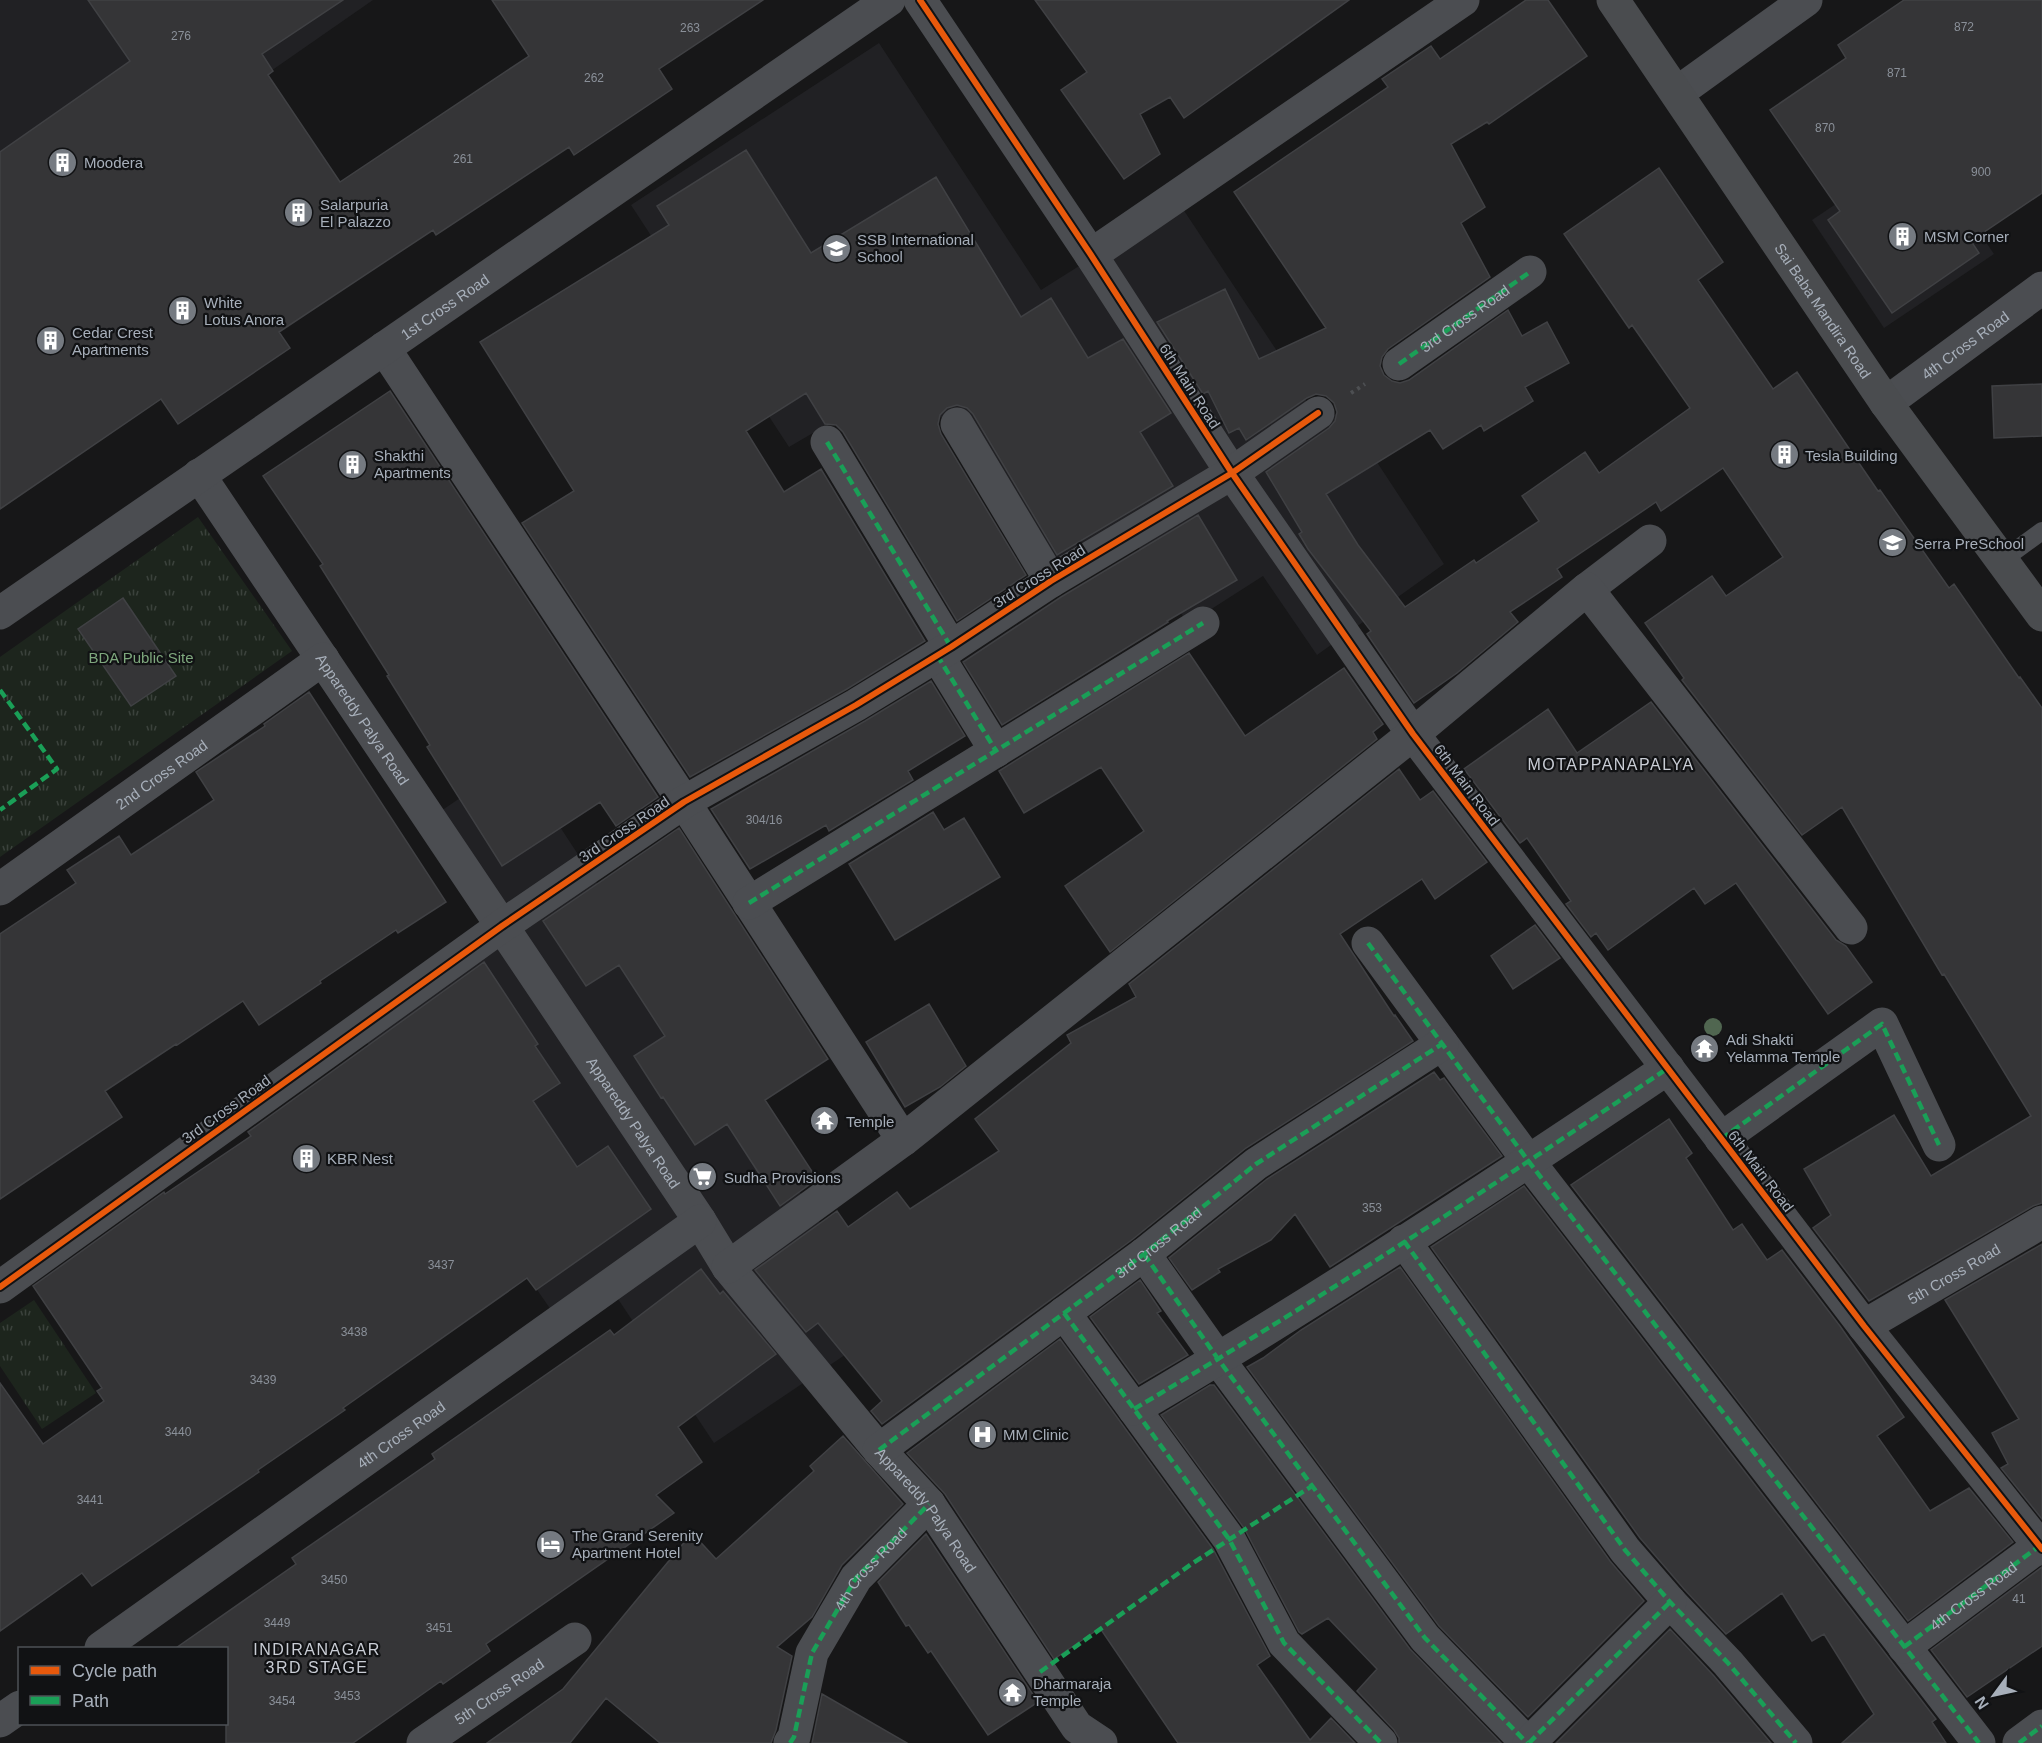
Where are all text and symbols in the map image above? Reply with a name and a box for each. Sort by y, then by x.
house number: 872 [1954,20,1974,34]
house number: 263 [680,21,700,35]
house number: 276 [171,29,191,43]
house number: 871 [1887,66,1907,80]
house number: 262 [584,71,604,85]
house number: 870 [1815,121,1835,135]
building icon: Moodera [47,146,79,178]
house number: 261 [453,152,473,166]
place label: Moodera [84,154,144,171]
house number: 900 [1971,165,1991,179]
place label: Salarpuria El Palazzo [320,196,391,230]
building icon: Salarpuria El Palazzo [283,197,315,229]
building icon: MSM Corner [1887,220,1919,252]
place label: MSM Corner [1924,228,2009,245]
place label: SSB International School [857,231,974,265]
school or university icon: SSB International School [820,232,852,264]
street label: Sai Baba Mandira Road [1772,240,1875,381]
street label: 1st Cross Road [397,270,492,343]
street label: 3rd Cross Road [1417,281,1512,355]
place label: White Lotus Anora [204,294,285,328]
building icon: White Lotus Anora [167,295,199,327]
street label: 4th Cross Road [1918,307,2012,383]
place label: Cedar Crest Apartments [72,324,154,358]
building icon: Cedar Crest Apartments [35,325,67,357]
street label: 6th Main Road [1156,340,1224,432]
building icon: Tesla Building [1768,439,1800,471]
place label: Shakthi Apartments [374,447,451,481]
place label: Tesla Building [1805,447,1898,464]
building icon: Shakthi Apartments [337,448,369,480]
school or university icon: Serra PreSchool [1877,527,1909,559]
place label: Serra PreSchool [1914,535,2024,552]
street label: 3rd Cross Road [990,541,1088,611]
park label: BDA Public Site [88,649,194,666]
street label: Appareddy Palya Road [313,650,413,788]
street label: 2nd Cross Road [112,736,210,813]
street label: 6th Main Road [1431,741,1503,829]
district label: MOTAPPANAPALYA [1527,756,1695,773]
street label: 3rd Cross Road [576,793,672,865]
house number: 304/16 [746,813,783,827]
place label: Adi Shakti Yelamma Temple [1726,1031,1840,1065]
temple icon: Adi Shakti Yelamma Temple [1689,1032,1721,1064]
street label: Appareddy Palya Road [584,1054,684,1191]
street label: 3rd Cross Road [179,1071,273,1147]
temple icon: Temple [809,1105,841,1137]
place label: Temple [846,1113,894,1130]
street label: 6th Main Road [1725,1127,1797,1215]
building icon: KBR Nest [290,1142,322,1174]
place label: KBR Nest [327,1150,394,1167]
supermarket icon: Sudha Provisions [687,1161,719,1193]
place label: Sudha Provisions [724,1169,841,1186]
house number: 353 [1362,1201,1382,1215]
street label: 3rd Cross Road [1111,1203,1205,1281]
street label: 5th Cross Road [1904,1240,2003,1307]
house number: 3437 [428,1258,455,1272]
house number: 3438 [341,1325,368,1339]
house number: 3439 [250,1373,277,1387]
street label: 4th Cross Road [353,1397,448,1472]
hospital icon: MM Clinic [966,1418,998,1450]
house number: 3440 [165,1425,192,1439]
place label: MM Clinic [1003,1426,1069,1443]
street label: Appareddy Palya Road [872,1444,980,1575]
house number: 3441 [77,1493,104,1507]
street label: 4th Cross Road [830,1524,910,1614]
place label: The Grand Serenity Apartment Hotel [572,1527,703,1561]
hotel icon: The Grand Serenity Apartment Hotel [535,1528,567,1560]
street label: 4th Cross Road [1926,1558,2020,1634]
house number: 3450 [321,1573,348,1587]
house number: 41 [2012,1592,2026,1606]
house number: 3449 [264,1616,291,1630]
house number: 3451 [426,1621,453,1635]
district label: INDIRANAGAR 3RD STAGE [253,1641,381,1676]
legend [18,1647,228,1725]
street label: 5th Cross Road [451,1655,547,1728]
text: Cycle path [72,1661,157,1681]
north arrow [1964,1665,2024,1725]
place label: Dharmaraja Temple [1033,1675,1112,1709]
temple icon: Dharmaraja Temple [996,1676,1028,1708]
house number: 3453 [334,1689,361,1703]
text: Path [72,1691,109,1711]
text: N [1972,1693,1992,1712]
house number: 3454 [269,1694,296,1708]

